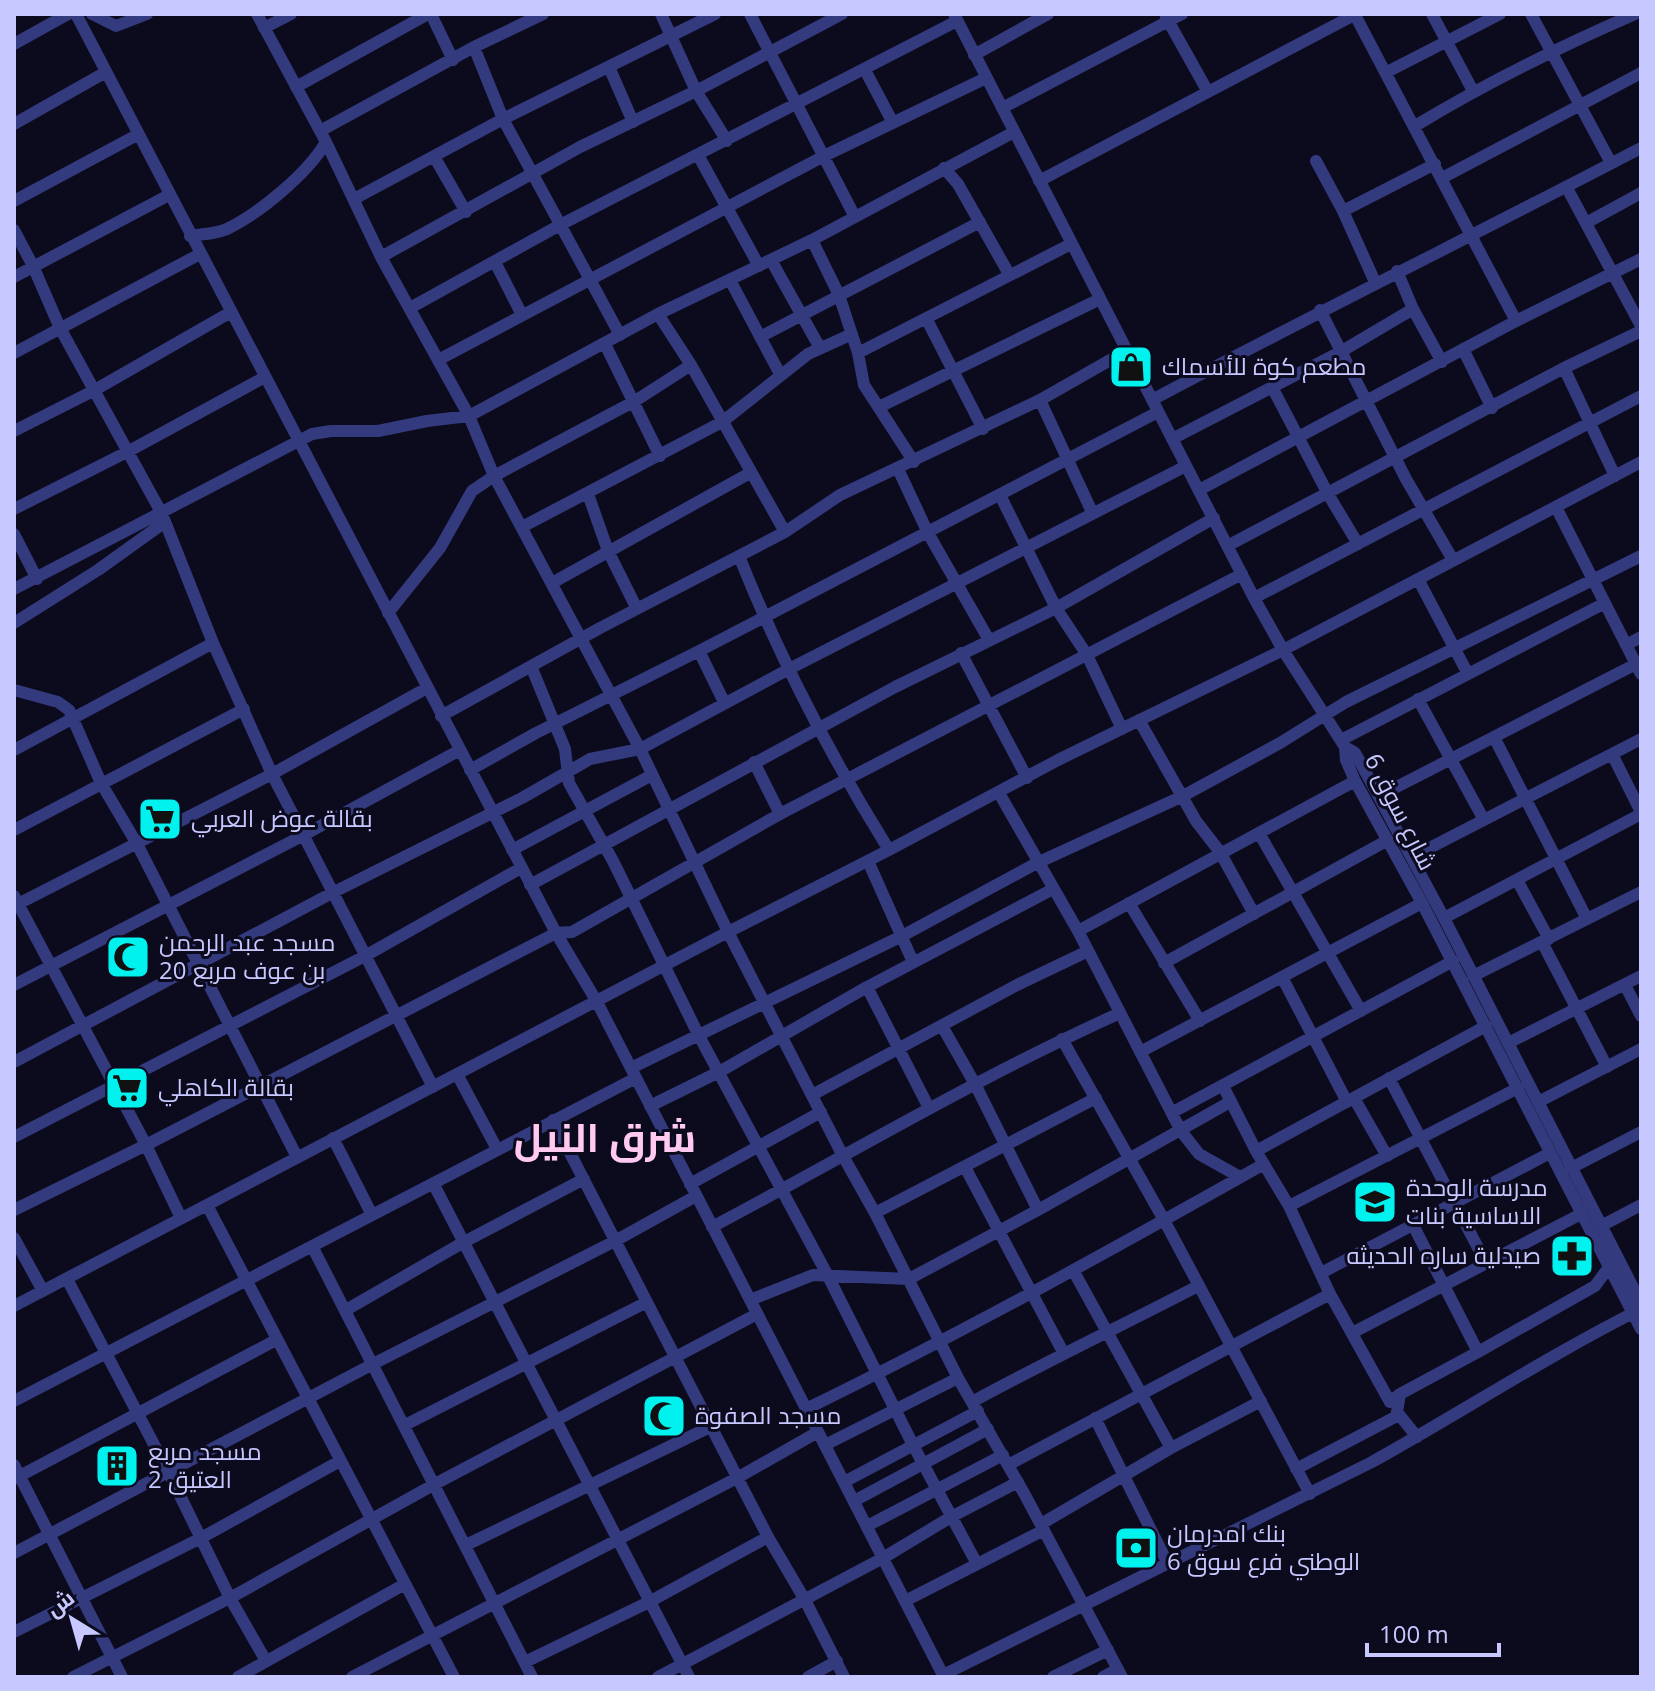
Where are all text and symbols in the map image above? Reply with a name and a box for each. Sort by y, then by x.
shop icon: مطعم كوة للأسماك [1107,343,1155,391]
place label: مطعم كوة للأسماك [1162,349,1366,383]
street label: شارع سوق 6 [1357,747,1445,876]
supermarket icon: بقالة عوض العربي [136,795,184,843]
place label: بقالة عوض العربي [191,801,373,838]
place label: مسجد عبد الرحمن بن عوف مربع 20 [159,925,335,987]
mosque icon: مسجد عبد الرحمن بن عوف مربع 20 [104,933,152,981]
supermarket icon: بقالة الكاهلي [103,1064,151,1112]
place label: بقالة الكاهلي [158,1070,294,1107]
district label: شرق النيل [514,1109,696,1164]
place label: مدرسة الوحدة الاساسية بنات [1406,1170,1548,1231]
school or university icon: مدرسة الوحدة الاساسية بنات [1351,1178,1399,1226]
pharmacy icon: صيدلية ساره الحديثه [1548,1232,1596,1280]
place label: صيدلية ساره الحديثه [1346,1238,1541,1271]
mosque icon: مسجد الصفوة [640,1392,688,1440]
place label: مسجد الصفوة [695,1398,841,1431]
place label: مسجد مربع 2 العتيق [148,1434,262,1495]
building icon: مسجد مربع 2 العتيق [93,1442,141,1490]
place label: بنك امدرمان الوطني فرع سوق 6 [1167,1516,1360,1581]
bank icon: بنك امدرمان الوطني فرع سوق 6 [1112,1524,1160,1572]
north arrow [32,1579,112,1659]
text: ش [39,1582,80,1623]
scale bar [1367,1607,1499,1657]
text: 100 m [1379,1617,1449,1650]

